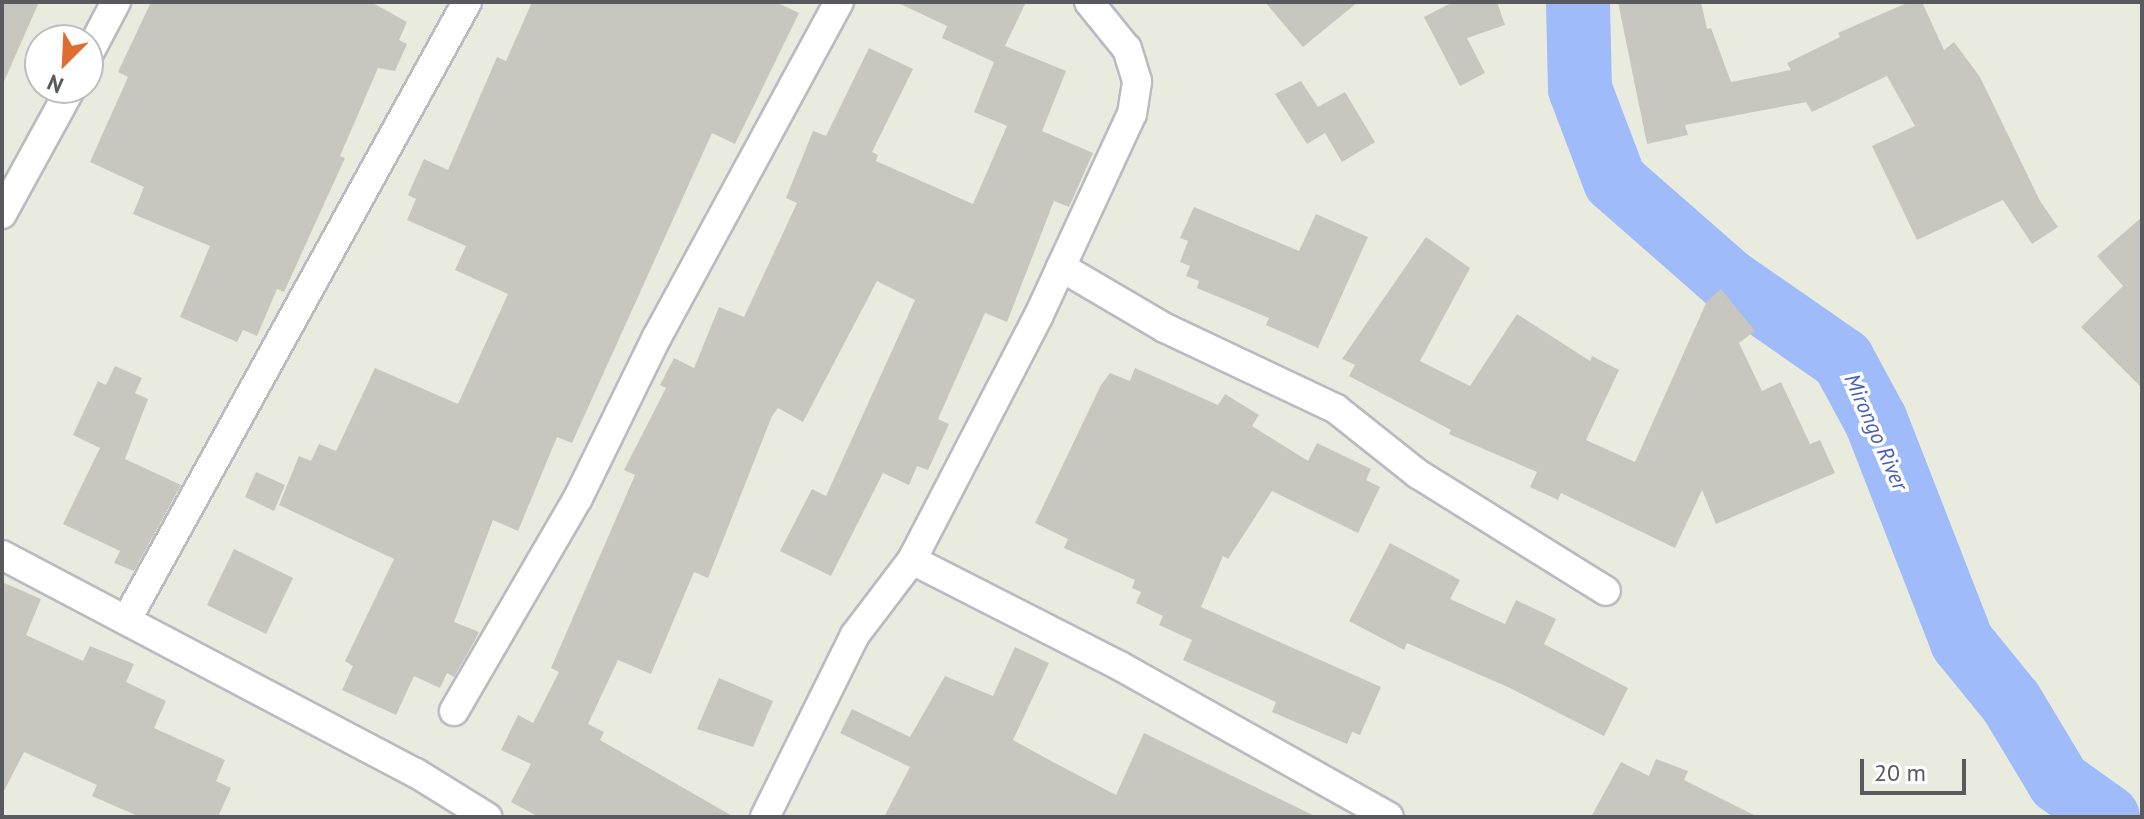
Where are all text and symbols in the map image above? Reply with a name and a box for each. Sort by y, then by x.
north arrow [24,24,104,104]
text: N [43,68,67,100]
water label: Mirongo River [1839,370,1913,494]
scale bar [1864,743,1970,793]
text: 20 m [1874,757,1926,788]

